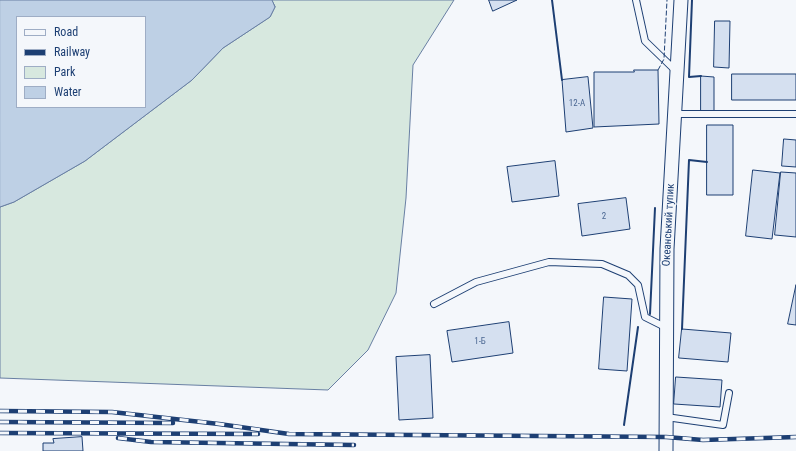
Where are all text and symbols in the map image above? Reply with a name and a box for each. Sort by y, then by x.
legend [16,16,146,108]
text: Road [54,25,78,39]
text: Railway [54,45,90,59]
text: Park [54,65,75,79]
text: Water [54,85,82,99]
house number: 12-А [569,99,585,109]
street label: Океанський тупик [660,183,678,267]
house number: 2 [602,212,606,222]
house number: 1-Б [474,337,486,347]

